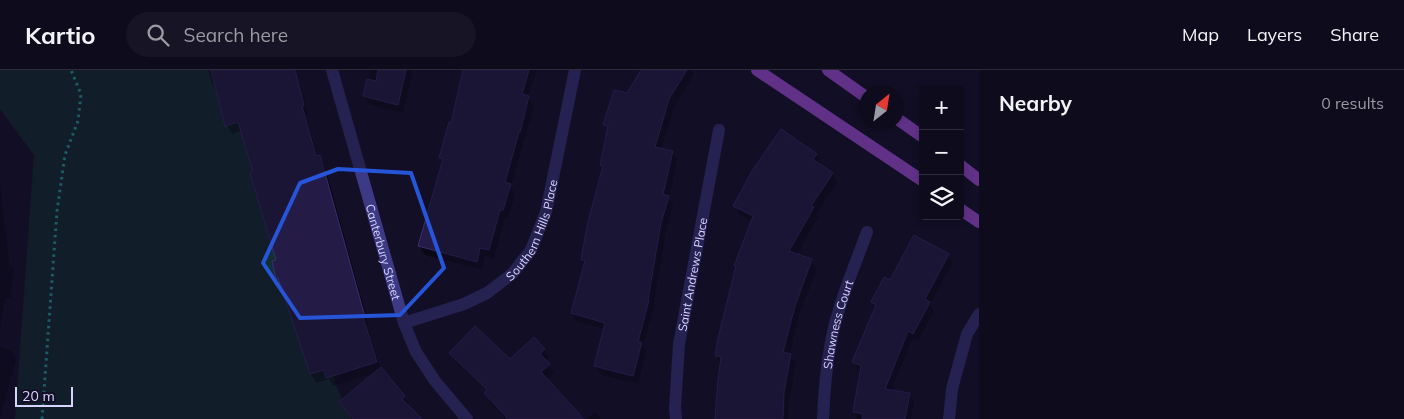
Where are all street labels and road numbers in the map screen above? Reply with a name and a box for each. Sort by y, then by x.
street label: Southern Hills Place [503,178,560,284]
street label: Canterbury Street [363,202,404,301]
street label: Saint Andrews Place [674,216,710,332]
street label: Shawness Court [819,278,856,370]

